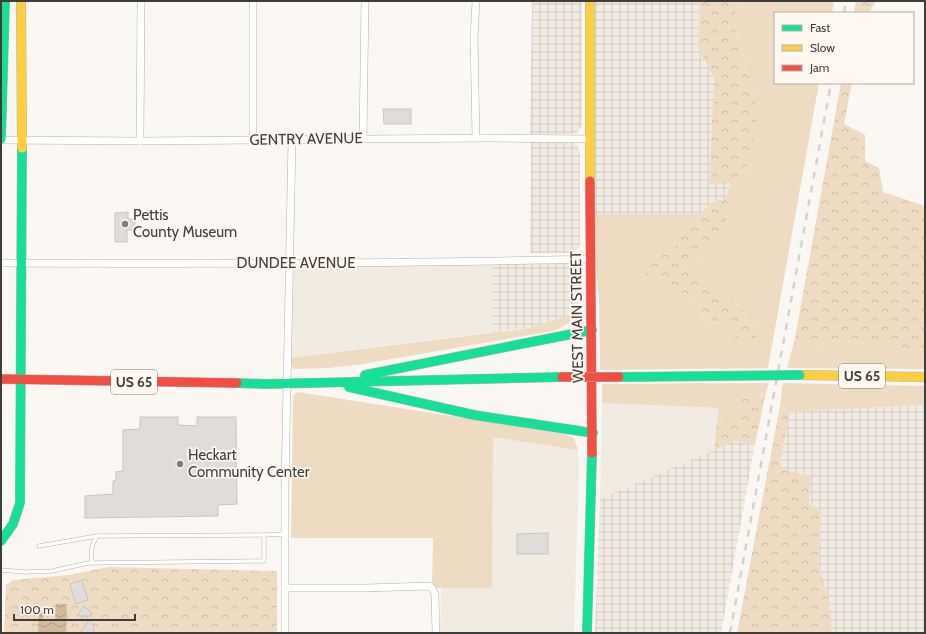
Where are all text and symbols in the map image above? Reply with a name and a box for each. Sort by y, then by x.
legend [774,12,914,84]
text: Fast [810,20,830,35]
text: Slow [810,40,835,55]
text: Jam [809,60,829,75]
street label: GENTRY AVENUE [249,129,363,149]
place label: Pettis County Museum [133,206,237,241]
marker: Pettis County Museum [120,219,130,229]
street label: WEST MAIN STREET [567,251,587,383]
street label: DUNDEE AVENUE [237,254,355,272]
road number: US 65 [839,364,885,388]
road number: US 65 [111,370,157,394]
place label: Heckart Community Center [188,446,310,481]
marker: Heckart Community Center [175,459,185,469]
scale bar [14,596,135,622]
text: 100 m [20,602,54,617]

